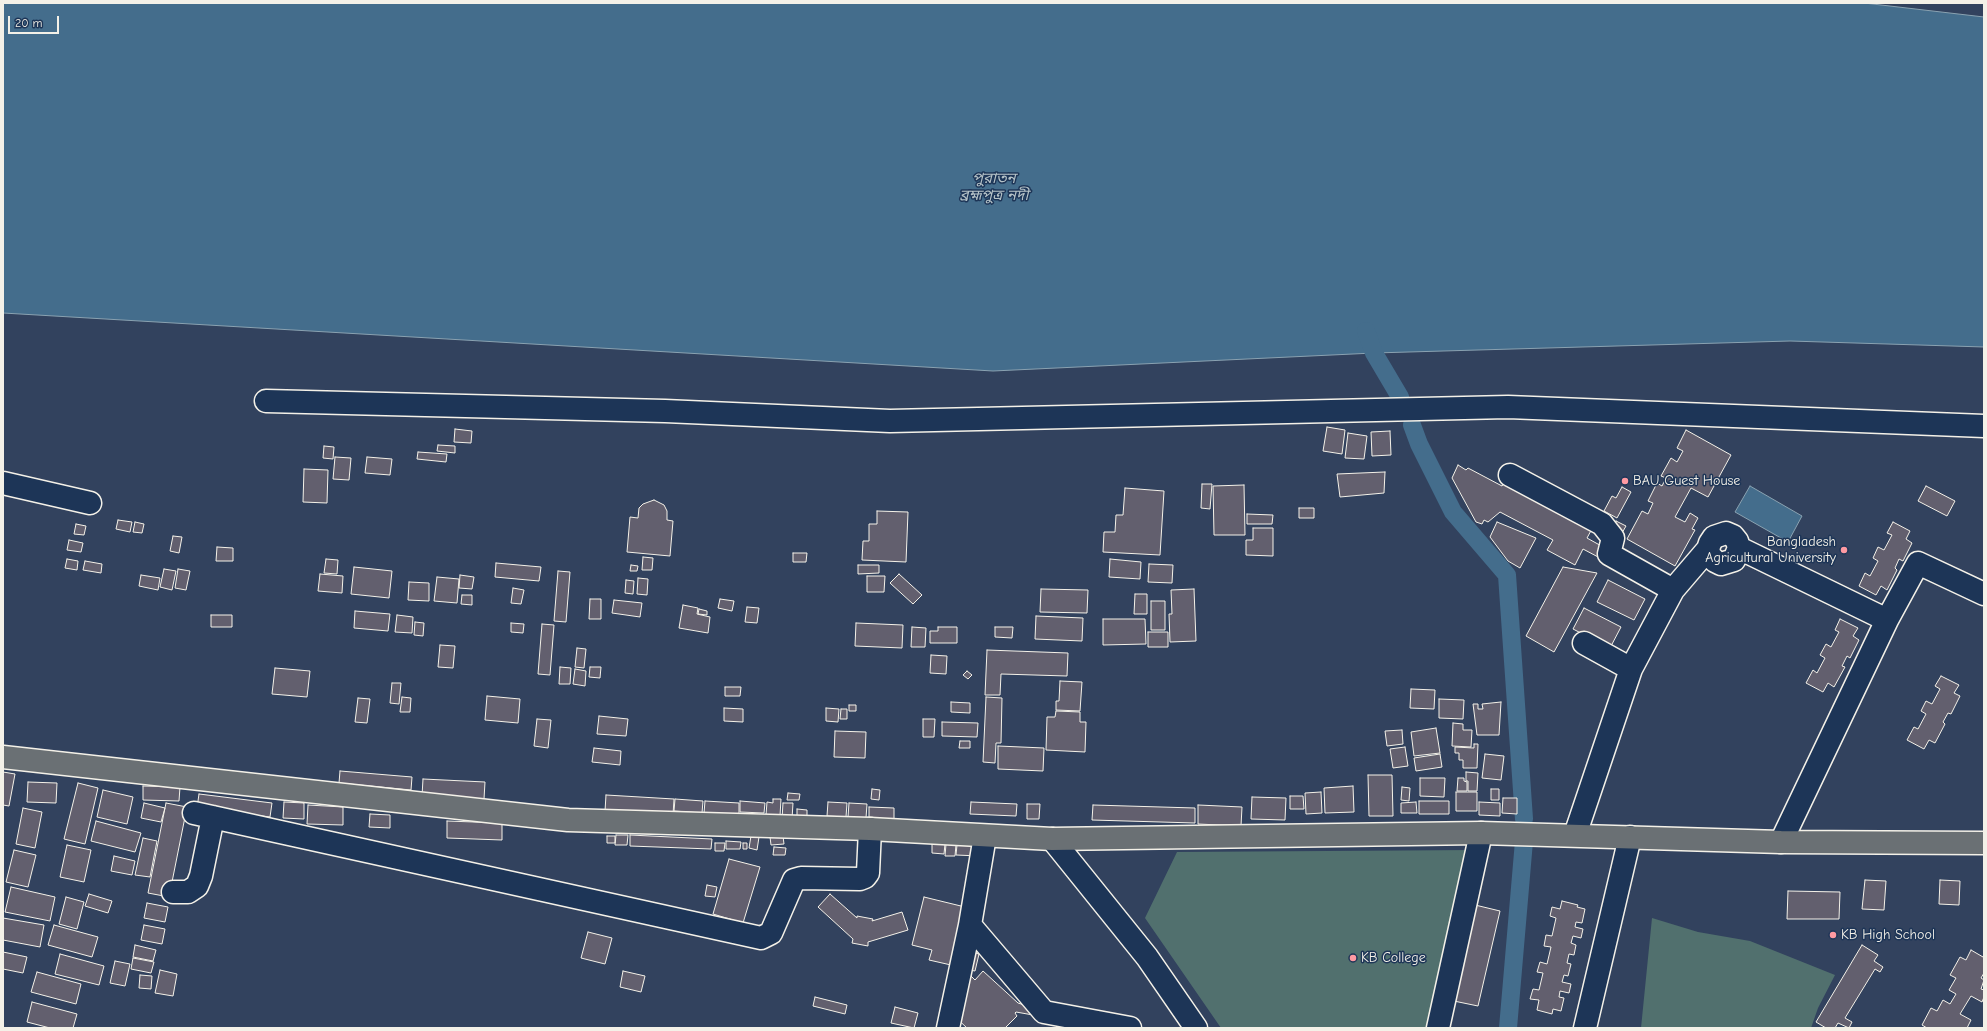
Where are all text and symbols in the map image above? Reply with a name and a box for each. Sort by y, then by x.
scale bar [10,8,61,34]
text: 20 m [15,16,43,30]
water label: পুরাতন ব্রহ্মপুত্র নদী [960,170,1028,205]
place label: BAU Guest House [1633,473,1740,489]
marker: BAU Guest House [1620,476,1630,486]
place label: Bangladesh Agricultural University [1705,534,1836,566]
marker: Bangladesh Agricultural University [1839,545,1849,555]
place label: KB High School [1841,927,1935,943]
marker: KB High School [1828,930,1838,940]
place label: KB College [1361,950,1426,966]
marker: KB College [1348,953,1358,963]

